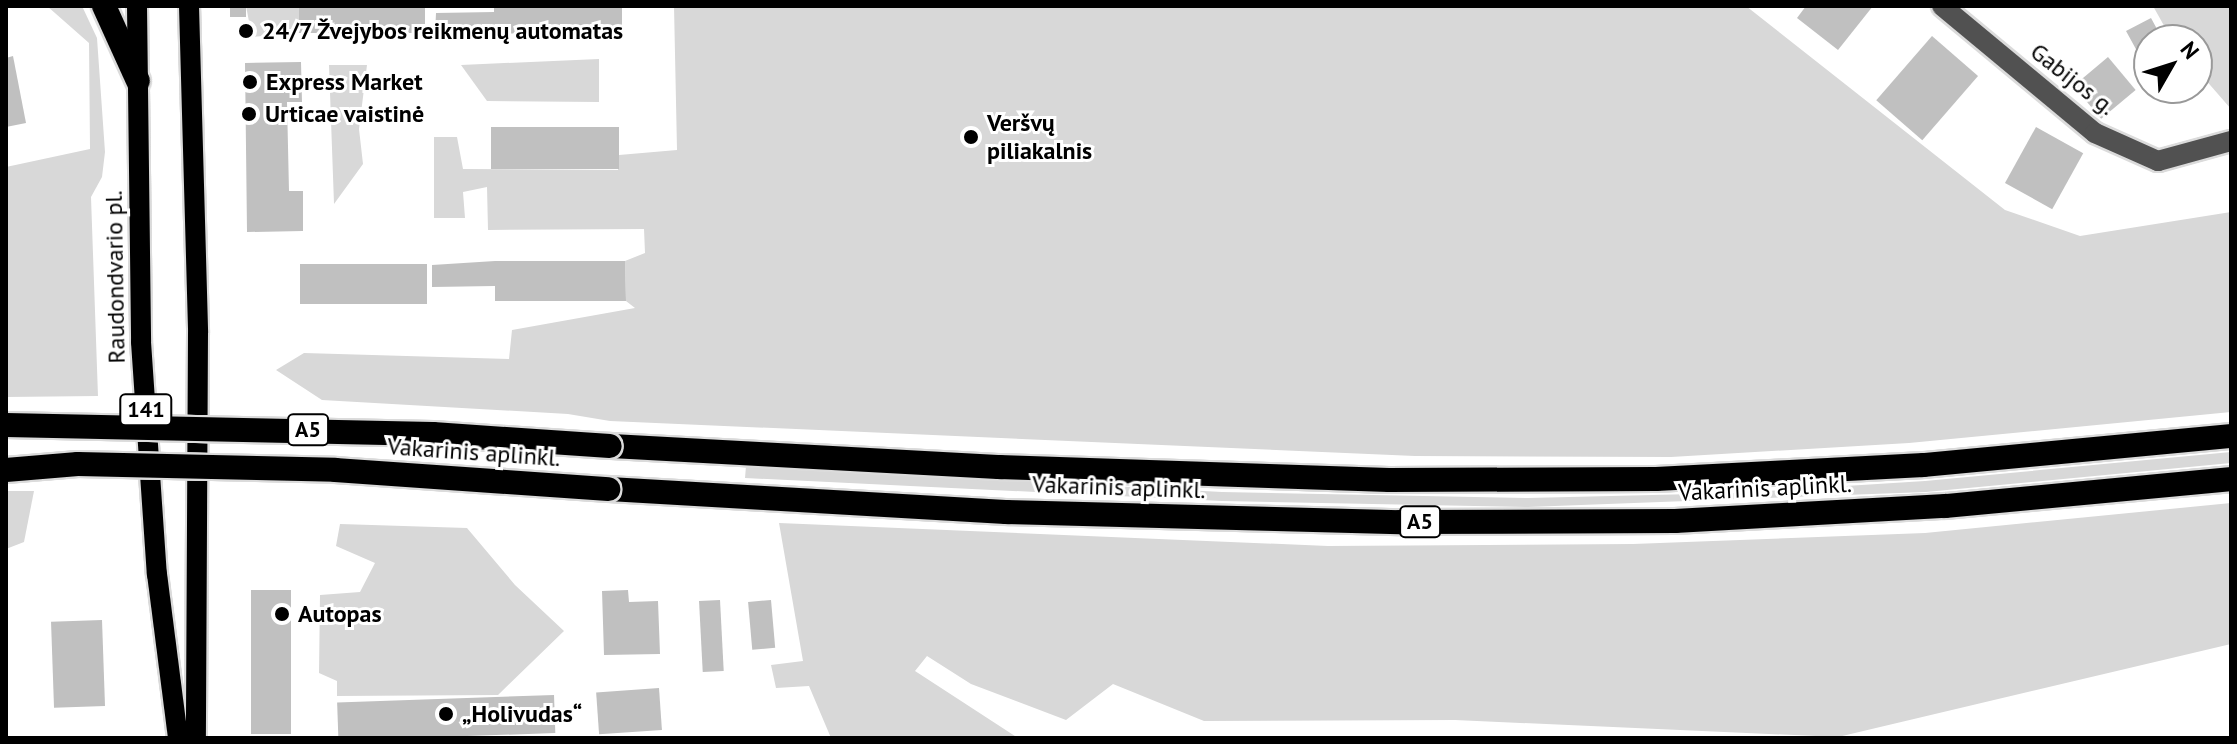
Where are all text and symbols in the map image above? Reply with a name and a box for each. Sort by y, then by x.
place label: 24/7 Žvejybos reikmenų automatas [262,17,625,45]
marker: 24/7 Žvejybos reikmenų automatas [237,22,255,40]
north arrow [2133,24,2213,104]
text: N [2175,36,2206,65]
street label: Gabijos g. [2025,37,2121,121]
place label: Express Market [266,68,423,96]
marker: Express Market [241,73,259,91]
place label: Urticae vaistinė [265,100,425,128]
marker: Urticae vaistinė [240,105,258,123]
place label: Veršvų piliakalnis [987,109,1092,165]
marker: Veršvų piliakalnis [962,128,980,146]
street label: Raudondvario pl. [99,190,131,364]
road number: 141 [118,392,174,428]
road number: A5 [286,412,330,448]
street label: Vakarinis aplinkl. [386,432,562,472]
street label: Vakarinis aplinkl. [1678,469,1852,507]
street label: Vakarinis aplinkl. [1032,470,1206,504]
road number: A5 [1398,504,1442,540]
place label: Autopas [298,600,382,628]
marker: Autopas [273,605,291,623]
place label: „Holivudas“ [462,700,582,728]
marker: „Holivudas“ [437,705,455,723]

